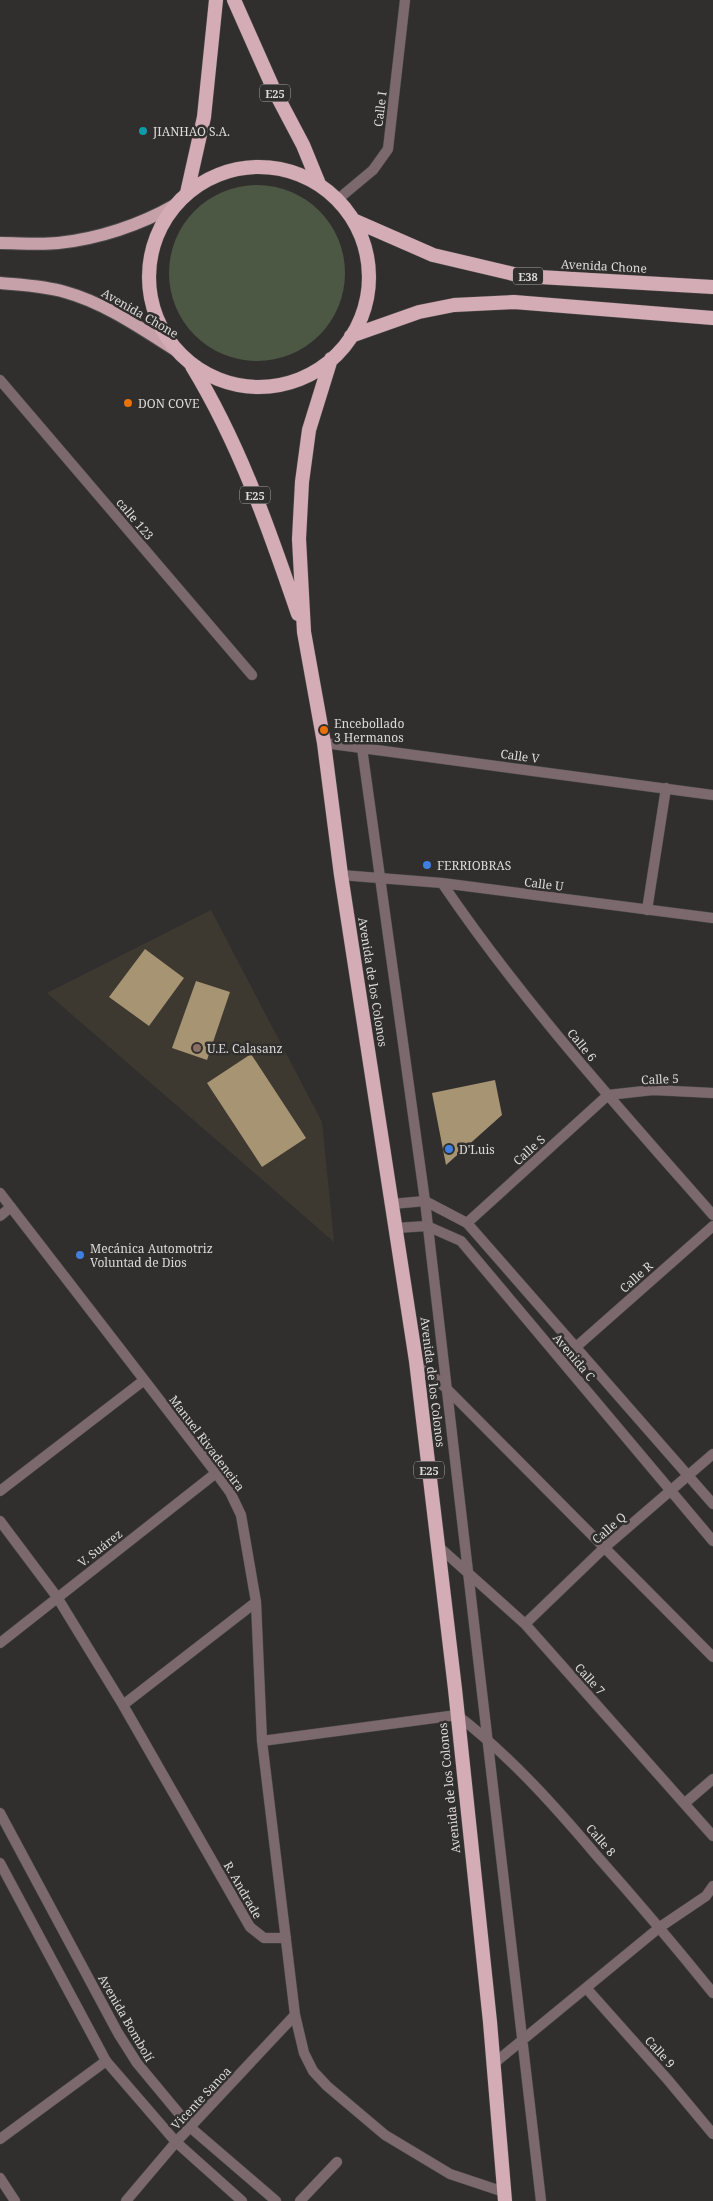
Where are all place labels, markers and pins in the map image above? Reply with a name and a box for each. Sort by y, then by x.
place label: JIANHAO S.A. [152,123,230,140]
marker: JIANHAO S.A. [137,125,149,137]
place label: DON COVE [138,395,200,412]
marker: DON COVE [122,397,134,409]
place label: Encebollado 3 Hermanos [334,715,404,746]
marker: Encebollado 3 Hermanos [318,724,330,736]
place label: FERRIOBRAS [437,857,511,874]
marker: FERRIOBRAS [421,859,433,871]
place label: U.E. Calasanz [207,1040,283,1057]
marker: U.E. Calasanz [191,1042,203,1054]
place label: D'Luis [459,1141,495,1158]
marker: D'Luis [443,1143,455,1155]
place label: Mecánica Automotriz Voluntad de Dios [90,1240,213,1271]
marker: Mecánica Automotriz Voluntad de Dios [74,1249,86,1261]

